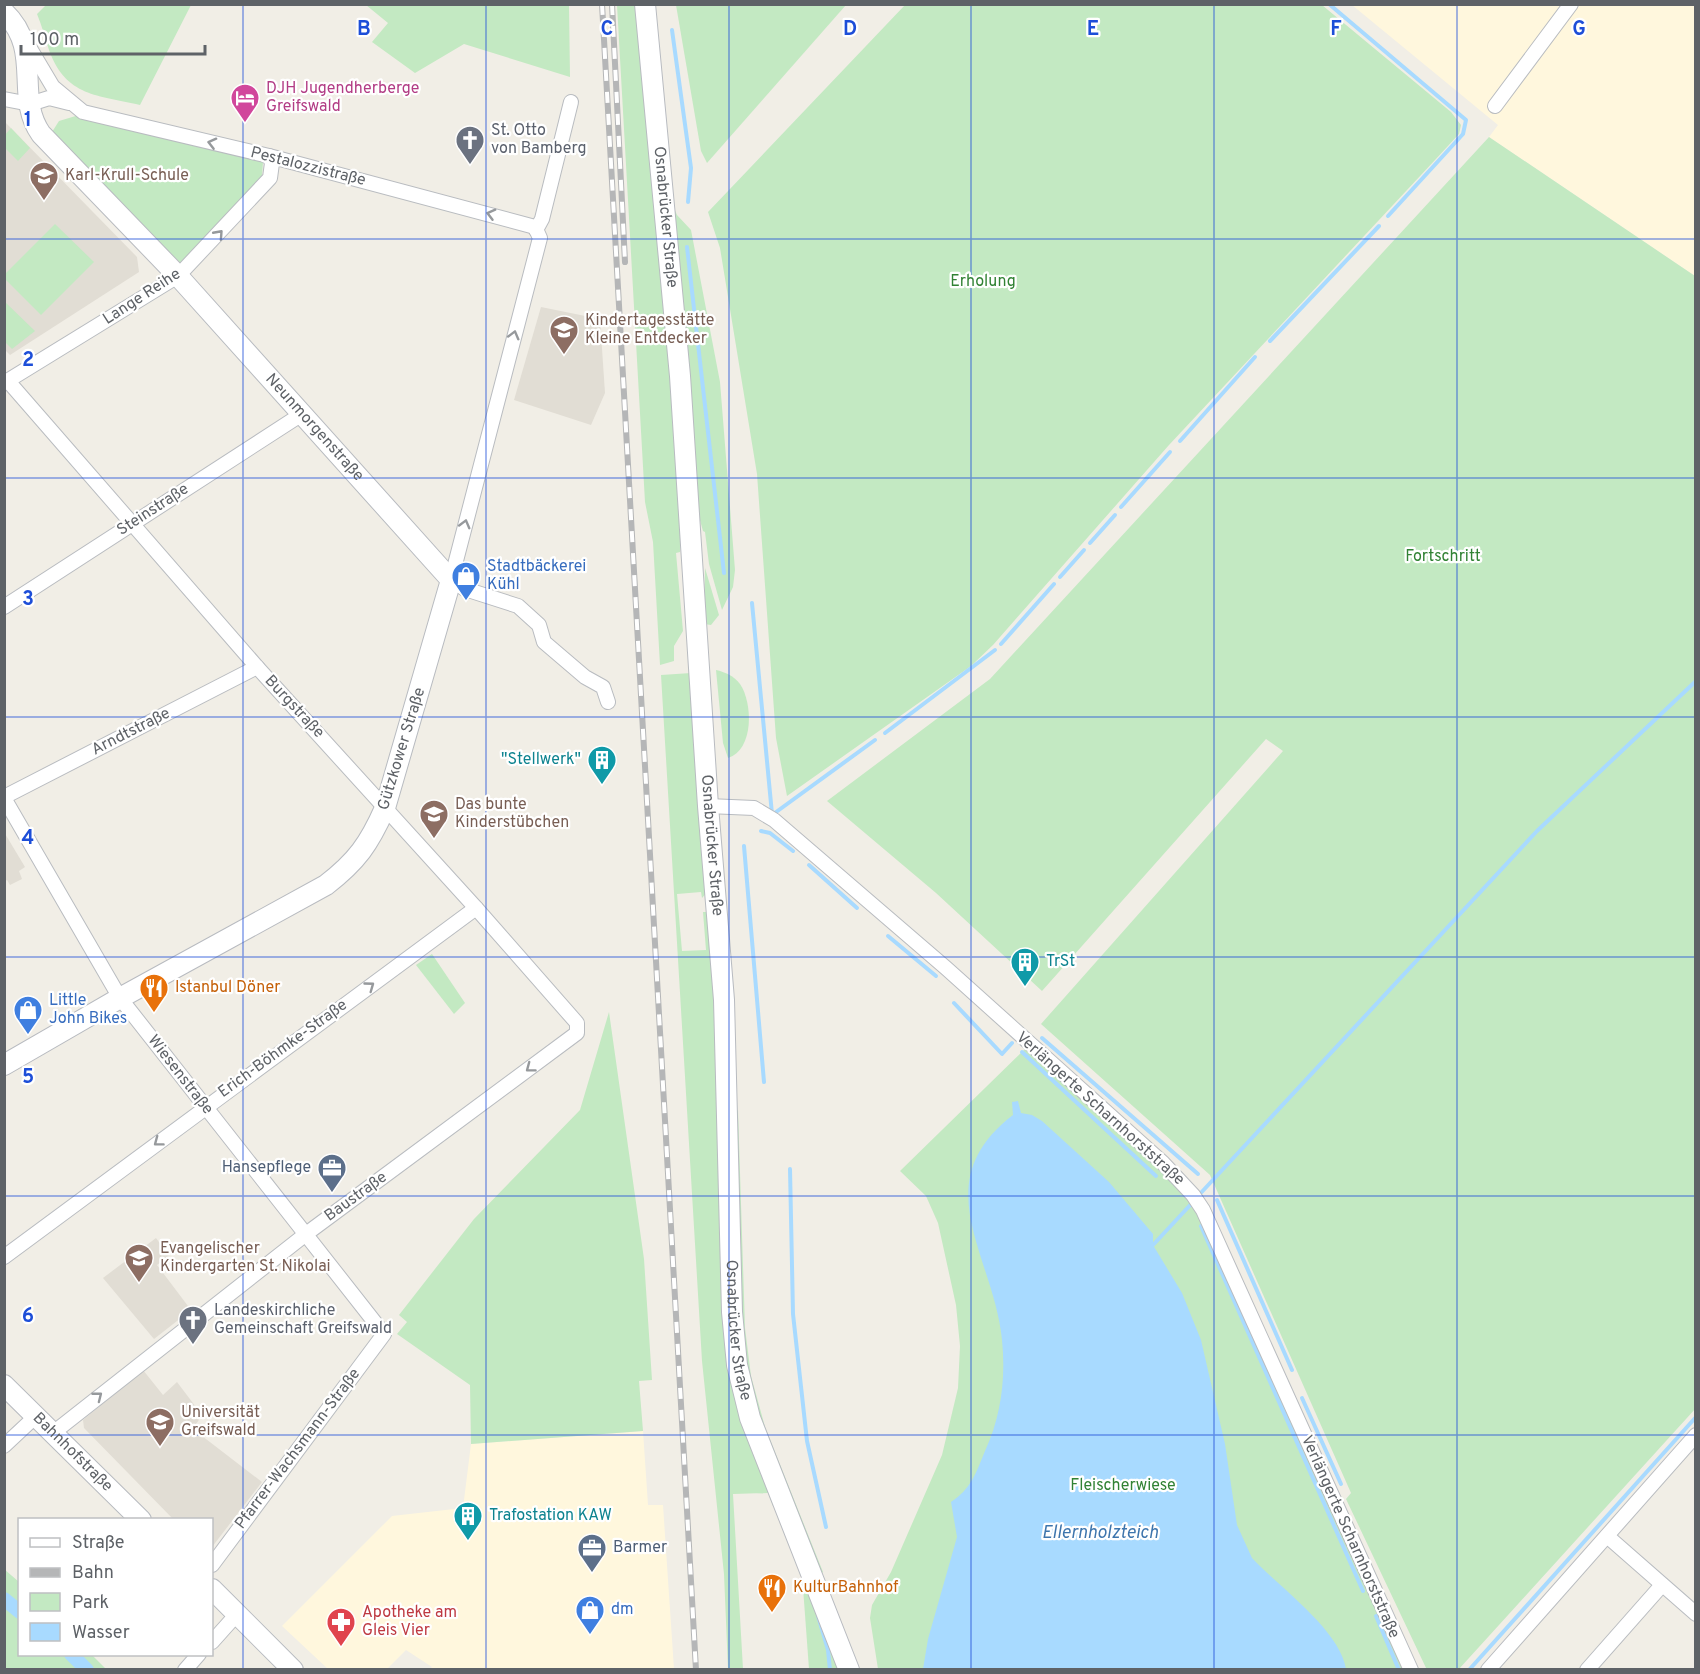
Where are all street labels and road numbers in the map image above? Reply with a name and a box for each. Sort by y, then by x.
street label: Pestalozzistraße [248,143,368,191]
street label: Osnabrücker Straße [648,145,682,289]
street label: Lange Reihe [99,264,185,330]
street label: Neunmorgenstraße [261,370,368,486]
street label: Steinstraße [113,479,193,541]
street label: Burgstraße [260,671,328,743]
street label: Gützkower Straße [374,685,430,813]
street label: Arndtstraße [88,704,174,760]
street label: Osnabrücker Straße [696,774,727,917]
street label: Erich-Böhmke-Straße [215,995,351,1103]
street label: Verlängerte Scharnhorststraße [1011,1028,1189,1190]
street label: Wiesenstraße [143,1031,217,1119]
street label: Baustraße [321,1168,391,1226]
street label: Osnabrücker Straße [721,1259,755,1403]
street label: Pfarrer-Wachsmann-Straße [231,1365,365,1533]
street label: Bahnhofstraße [28,1408,117,1496]
street label: Verlängerte Scharnhorststraße [1296,1432,1404,1642]

